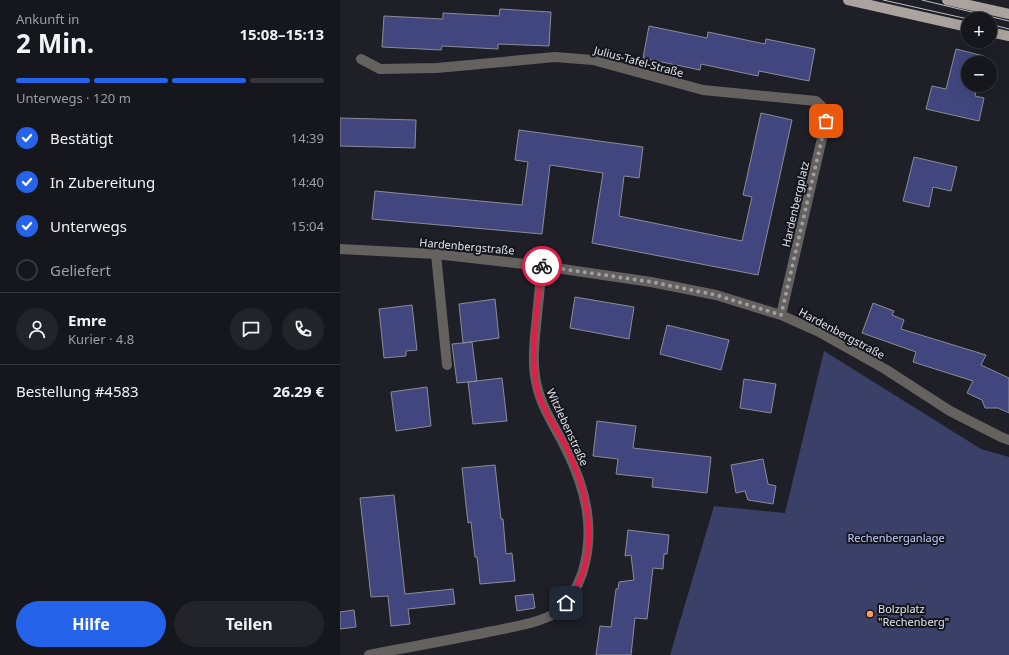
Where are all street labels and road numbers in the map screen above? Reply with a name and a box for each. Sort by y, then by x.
street label: Julius-Tafel-Straße [592,42,685,80]
street label: Hardenbergplatz [778,160,812,248]
street label: Hardenbergstraße [419,234,515,258]
street label: Hardenbergstraße [796,304,888,362]
street label: Witzlebenstraße [543,386,593,468]

